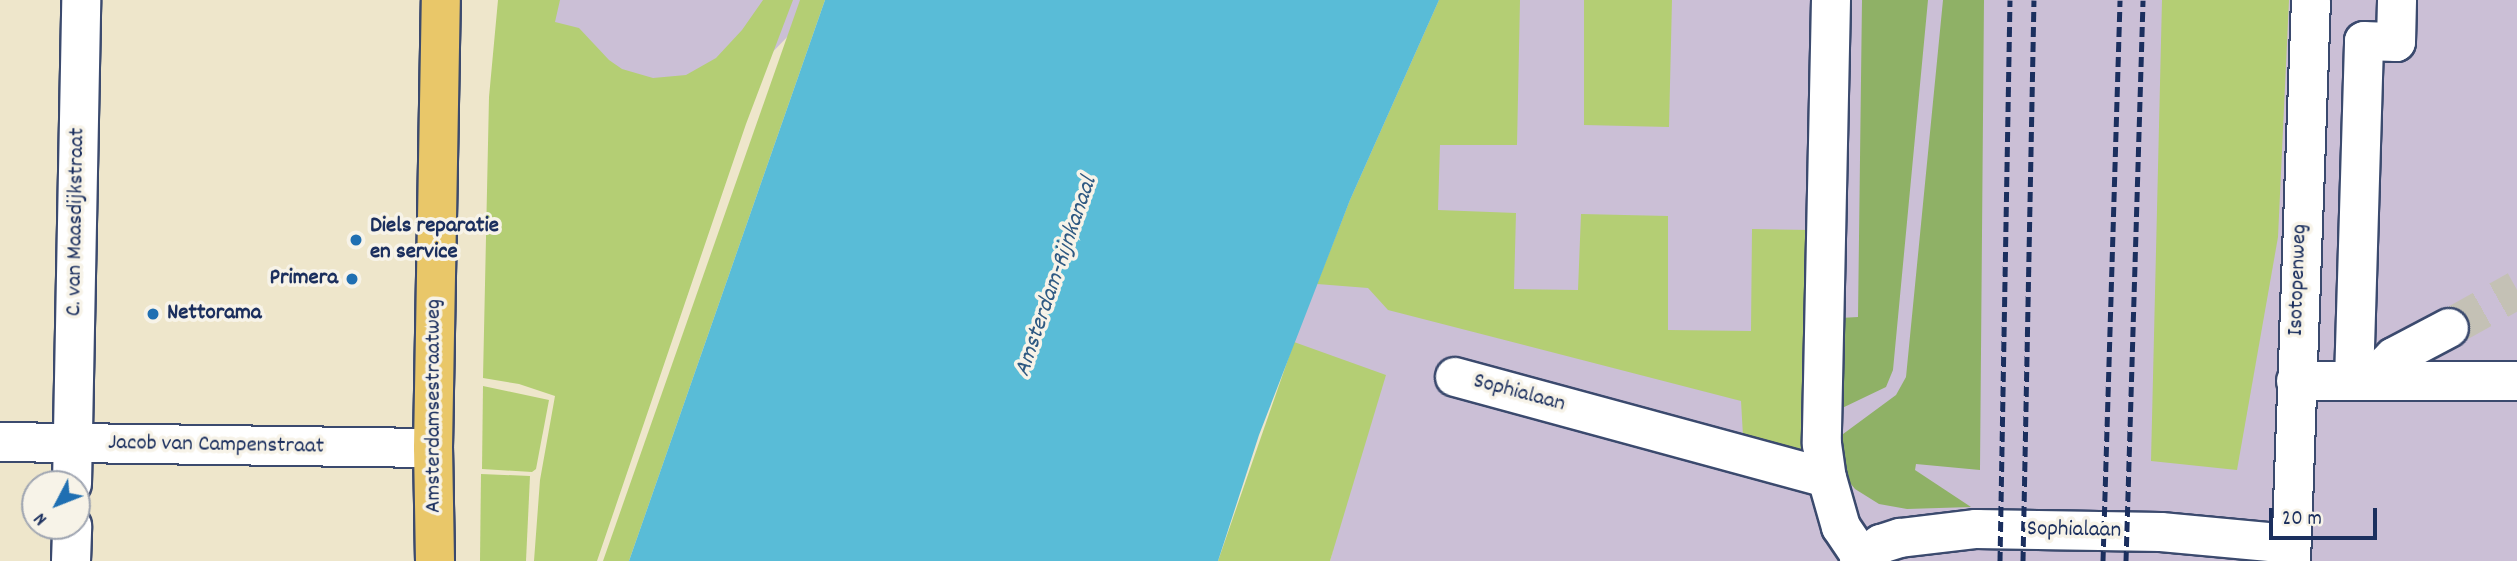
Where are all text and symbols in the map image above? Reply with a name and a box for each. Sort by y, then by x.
street label: C. van Maasdijkstraat [62,127,92,317]
water label: Amsterdam-Rijnkanaal [1009,173,1105,381]
place label: Diels reparatie en service [370,213,499,267]
street label: Isotopenweg [2283,223,2315,337]
marker: Diels reparatie en service [348,232,364,248]
place label: Primera [270,265,338,293]
marker: Primera [344,271,360,287]
street label: Amsterdamsestraatweg [421,299,449,513]
place label: Nettorama [167,300,262,328]
marker: Nettorama [145,306,161,322]
street label: Sophialaan [1470,368,1568,420]
street label: Jacob van Campenstraat [108,430,324,462]
north arrow [21,470,91,540]
scale bar [2272,494,2380,538]
text: 20 m [2282,505,2322,535]
text: N [28,506,55,531]
street label: Sophialaan [2027,516,2121,546]

